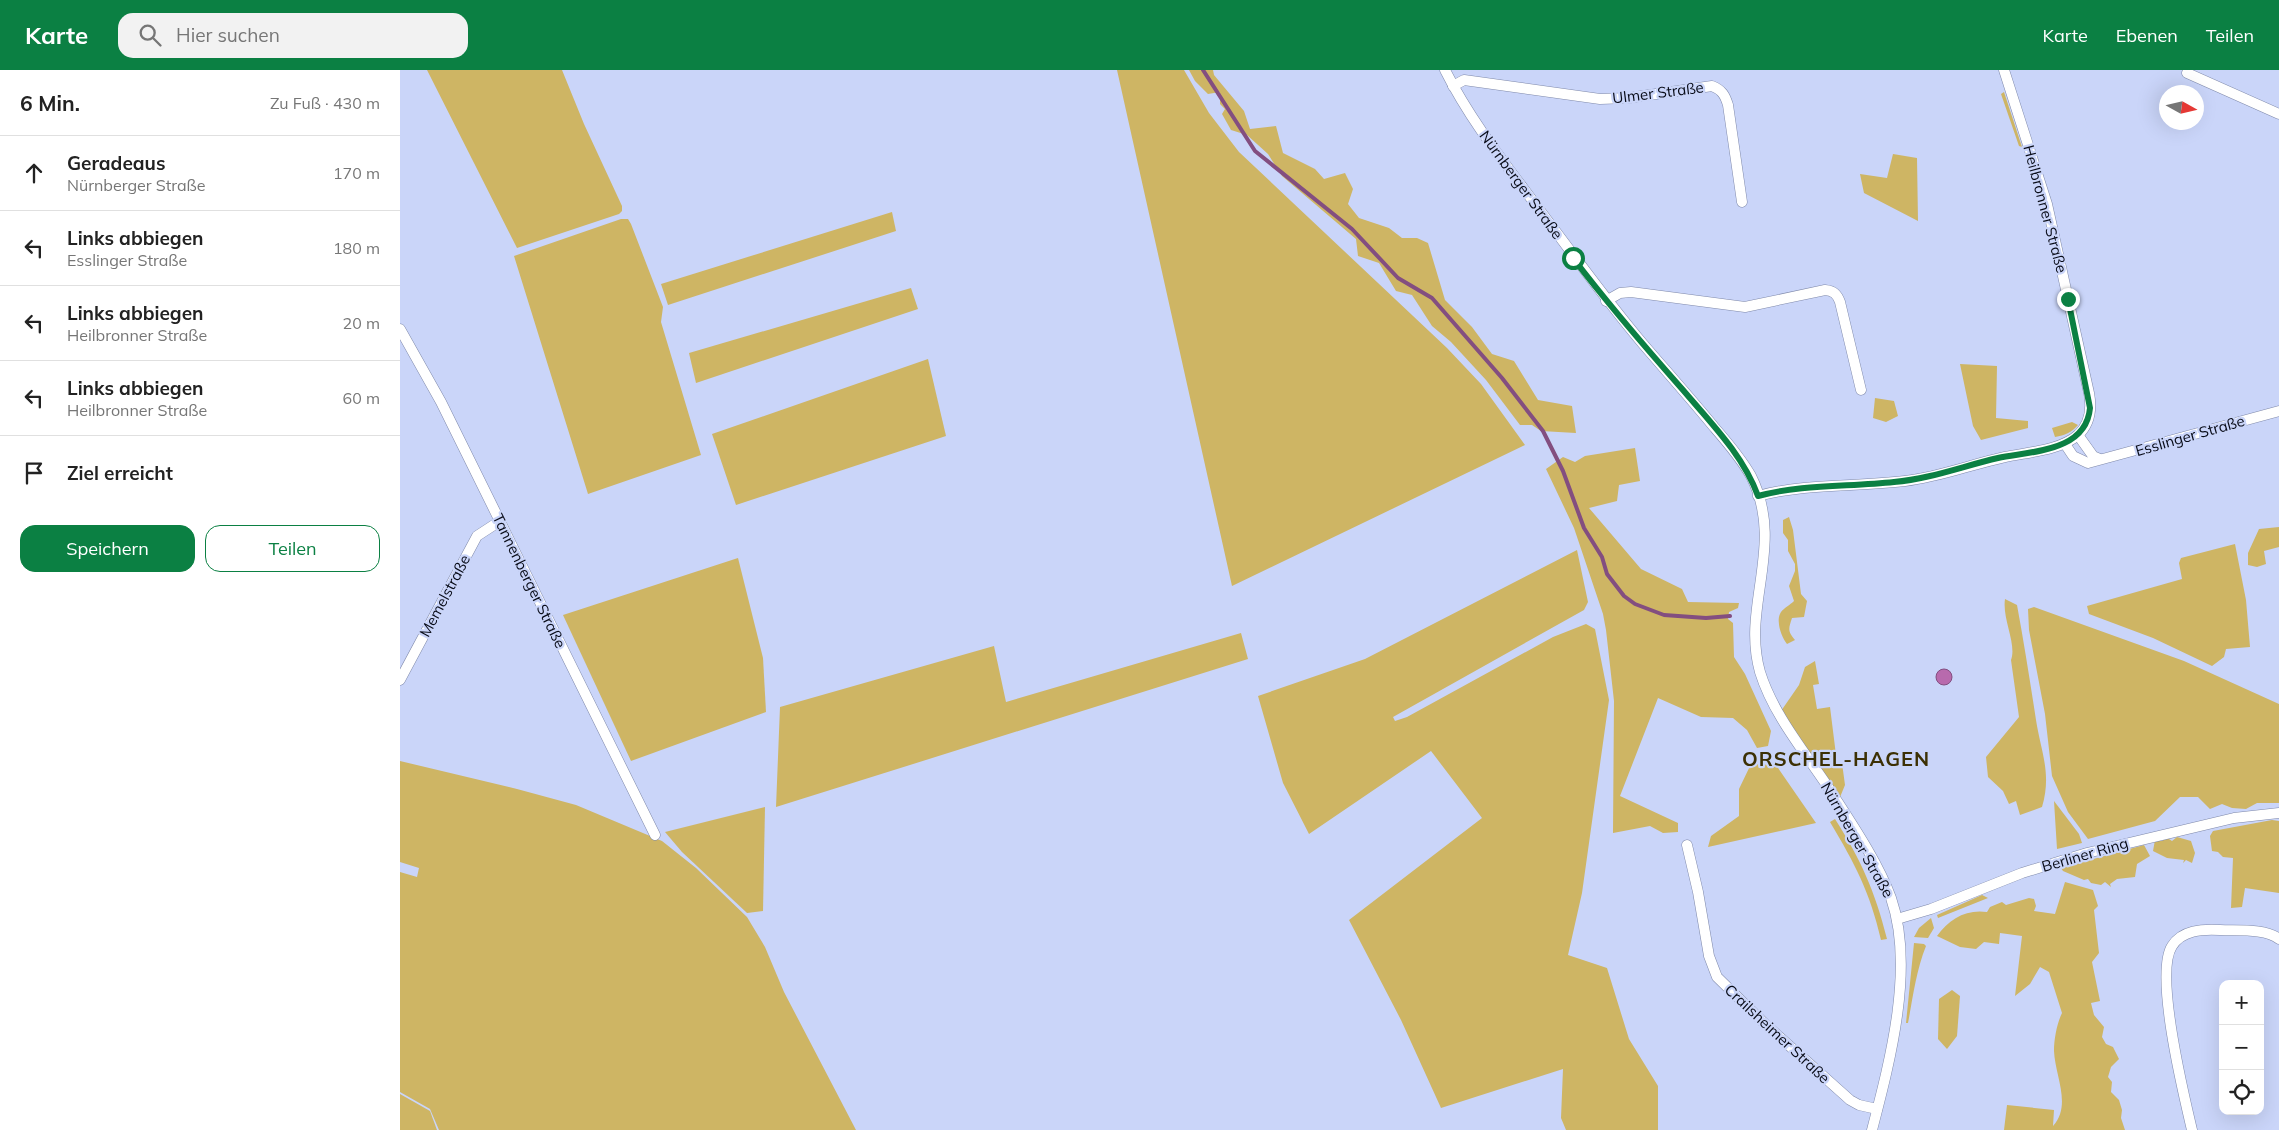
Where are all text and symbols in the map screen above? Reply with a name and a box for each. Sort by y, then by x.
search box [118,13,468,58]
text: Karte [25,20,88,50]
icon: search [136,21,164,49]
text: Hier suchen [176,23,280,47]
text: Karte [2042,24,2088,47]
text: Ebenen [2116,24,2178,47]
text: Teilen [2206,24,2254,47]
street label: Ulmer Straße [1611,77,1705,108]
north arrow [2159,85,2204,130]
text: 6 Min. [20,90,80,116]
text: Zu Fuß · 430 m [270,93,380,113]
street label: Nürnberger Straße [1476,127,1567,243]
street label: Heilbronner Straße [2019,143,2072,275]
text: Geradeaus [67,151,165,175]
icon: ahead [20,159,48,187]
text: 170 m [333,163,380,183]
text: Nürnberger Straße [67,175,205,195]
text: Links abbiegen [67,226,204,250]
icon: left [20,234,48,262]
text: 180 m [333,238,380,258]
route start [1562,247,1585,270]
text: Esslinger Straße [67,250,187,270]
route end [2057,288,2080,311]
text: Links abbiegen [67,301,204,325]
icon: left [20,309,48,337]
text: 20 m [343,313,380,333]
text: Heilbronner Straße [67,325,207,345]
text: Links abbiegen [67,376,204,400]
icon: left [20,384,48,412]
text: 60 m [343,388,380,408]
text: Heilbronner Straße [67,400,207,420]
street label: Esslinger Straße [2133,411,2247,460]
icon: arrive [20,459,48,487]
text: Ziel erreicht [67,461,173,485]
street label: Tannenberger Straße [489,510,570,651]
button: Speichern [20,525,195,572]
button: Teilen [205,525,380,572]
street label: Memelstraße [415,551,474,640]
district label: ORSCHEL-HAGEN [1742,746,1930,771]
street label: Nürnberger Straße [1817,779,1898,901]
street label: Berliner Ring [2039,833,2130,876]
street label: Crailsheimer Straße [1721,980,1834,1087]
map controls [2219,980,2264,1115]
button: + [2219,980,2264,1025]
button: − [2219,1025,2264,1070]
button: locate [2219,1070,2264,1115]

